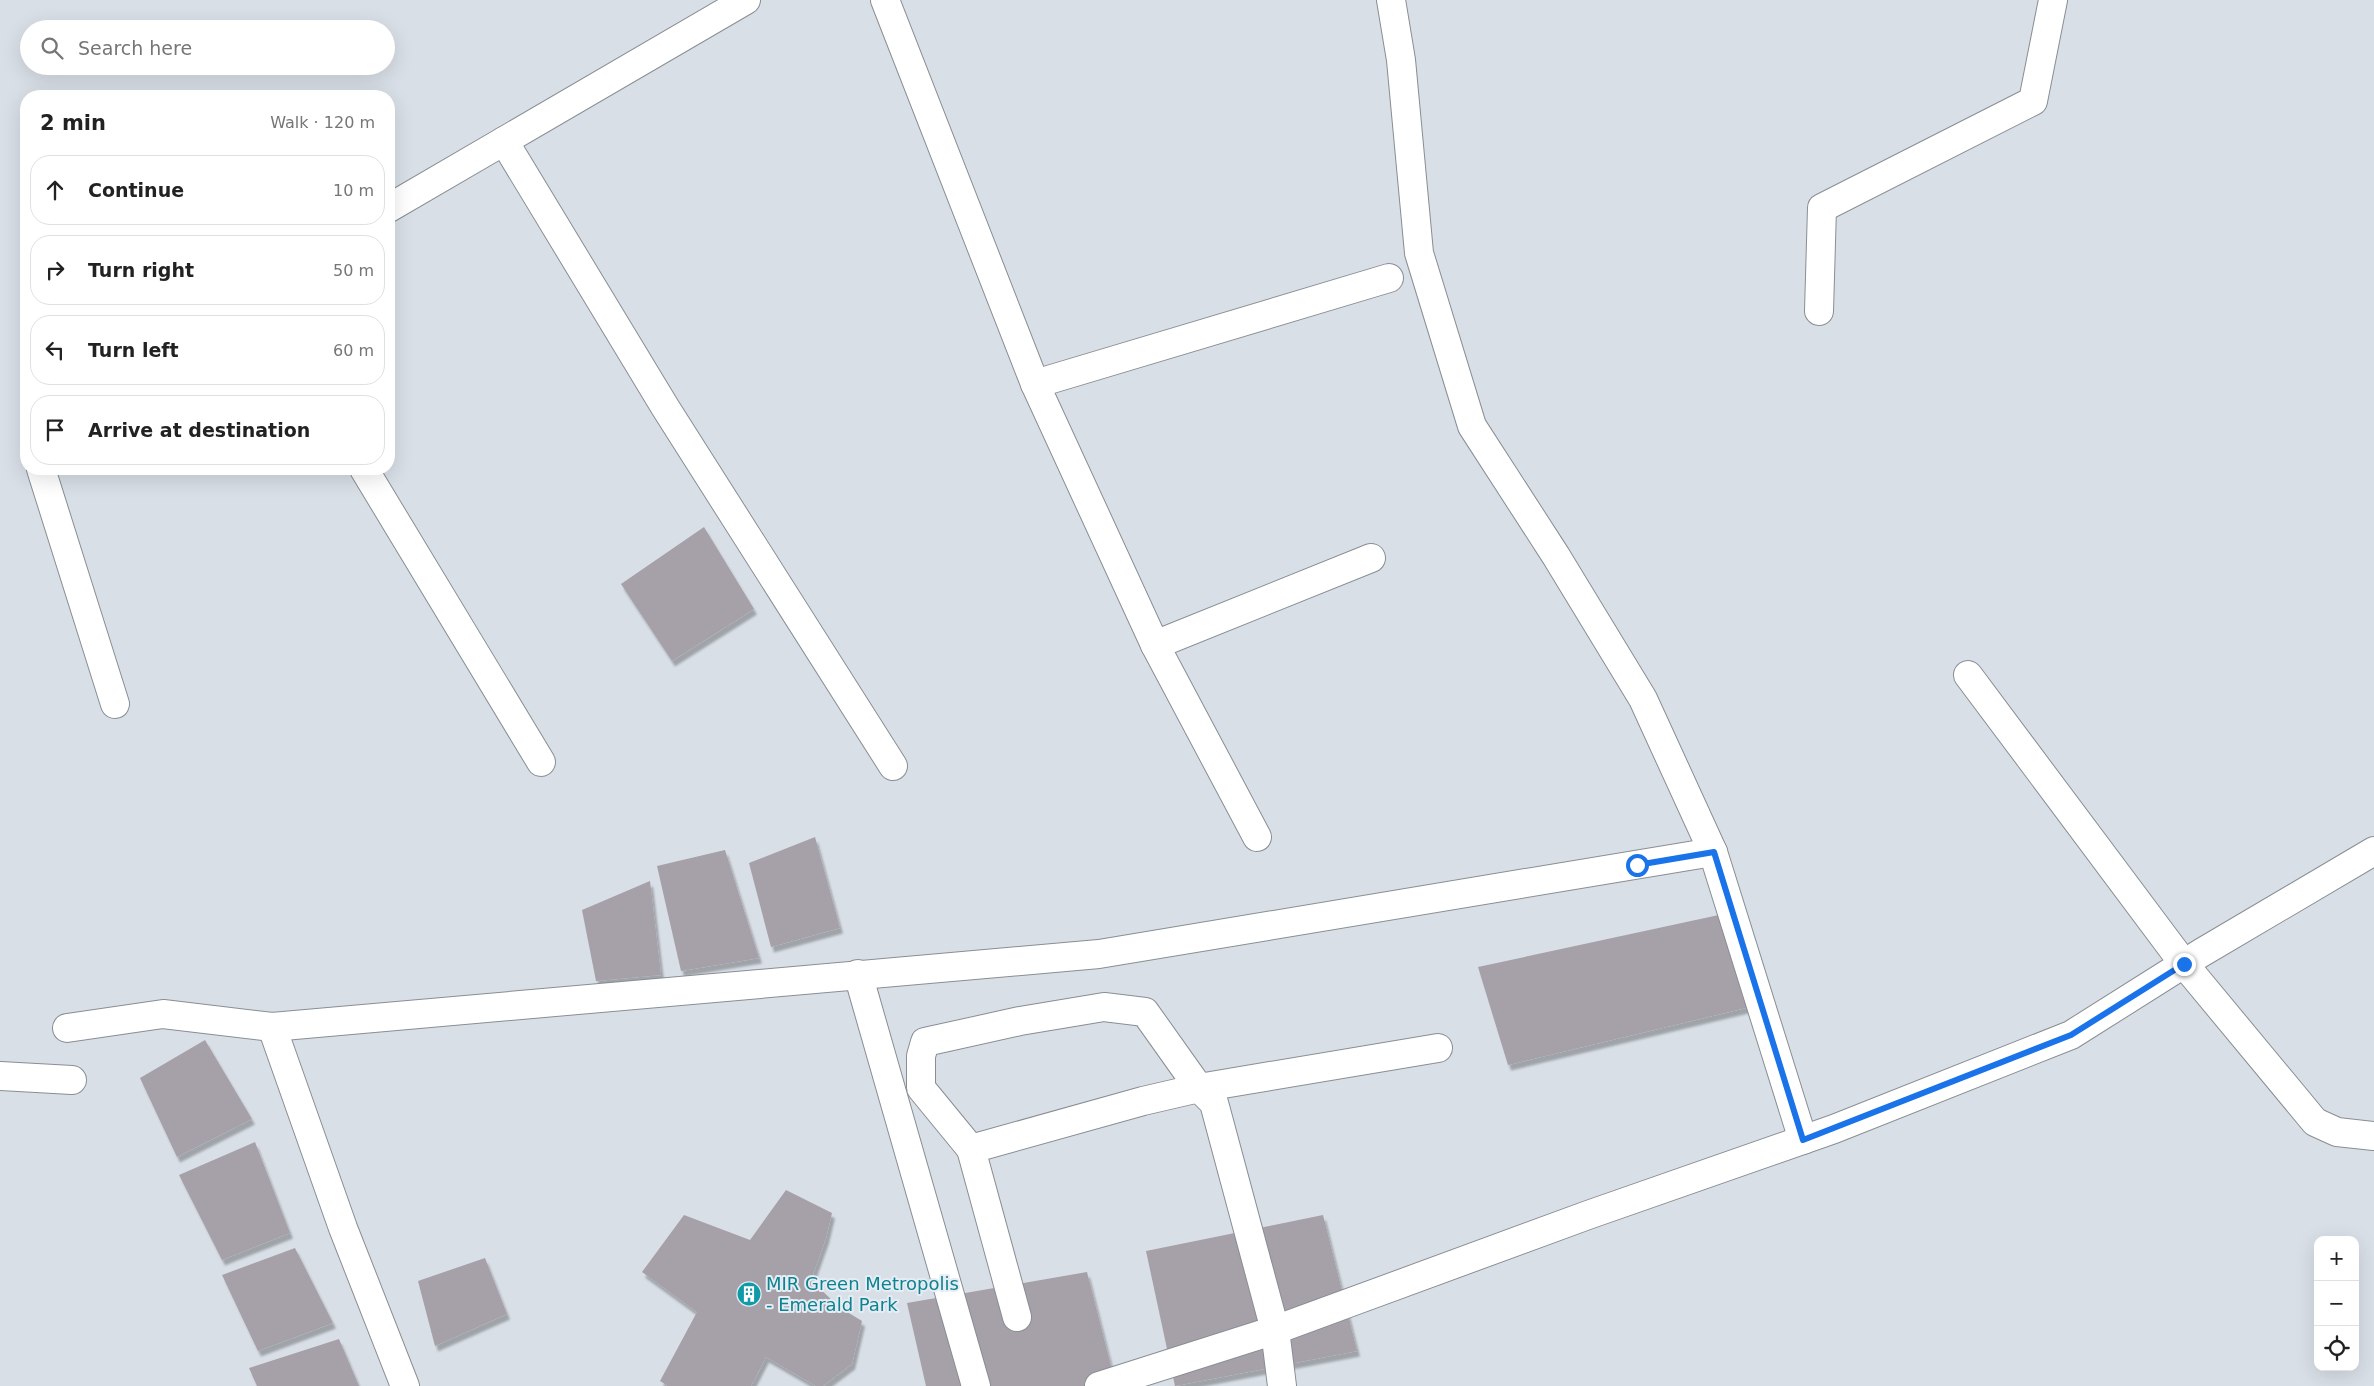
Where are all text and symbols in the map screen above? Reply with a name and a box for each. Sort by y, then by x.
search box [20,20,395,75]
icon: search [38,34,66,62]
text: Search here [78,37,192,59]
text: 2 min [40,111,106,135]
text: Walk · 120 m [270,113,375,132]
icon: ahead [41,176,69,204]
text: Continue [88,179,184,201]
text: 10 m [333,181,374,200]
icon: right [41,256,69,284]
text: Turn right [88,259,194,281]
text: 50 m [333,261,374,280]
icon: left [41,336,69,364]
text: Turn left [88,339,179,361]
text: 60 m [333,341,374,360]
icon: arrive [41,416,69,444]
text: Arrive at destination [88,419,310,441]
route start [1626,854,1649,877]
route end [2173,953,2196,976]
map controls [2314,1236,2359,1371]
button: + [2314,1236,2359,1281]
place label: MIR Green Metropolis - Emerald Park [766,1273,959,1315]
building icon: MIR Green Metropolis - Emerald Park [736,1281,762,1307]
button: − [2314,1281,2359,1326]
button: locate [2314,1326,2359,1371]

